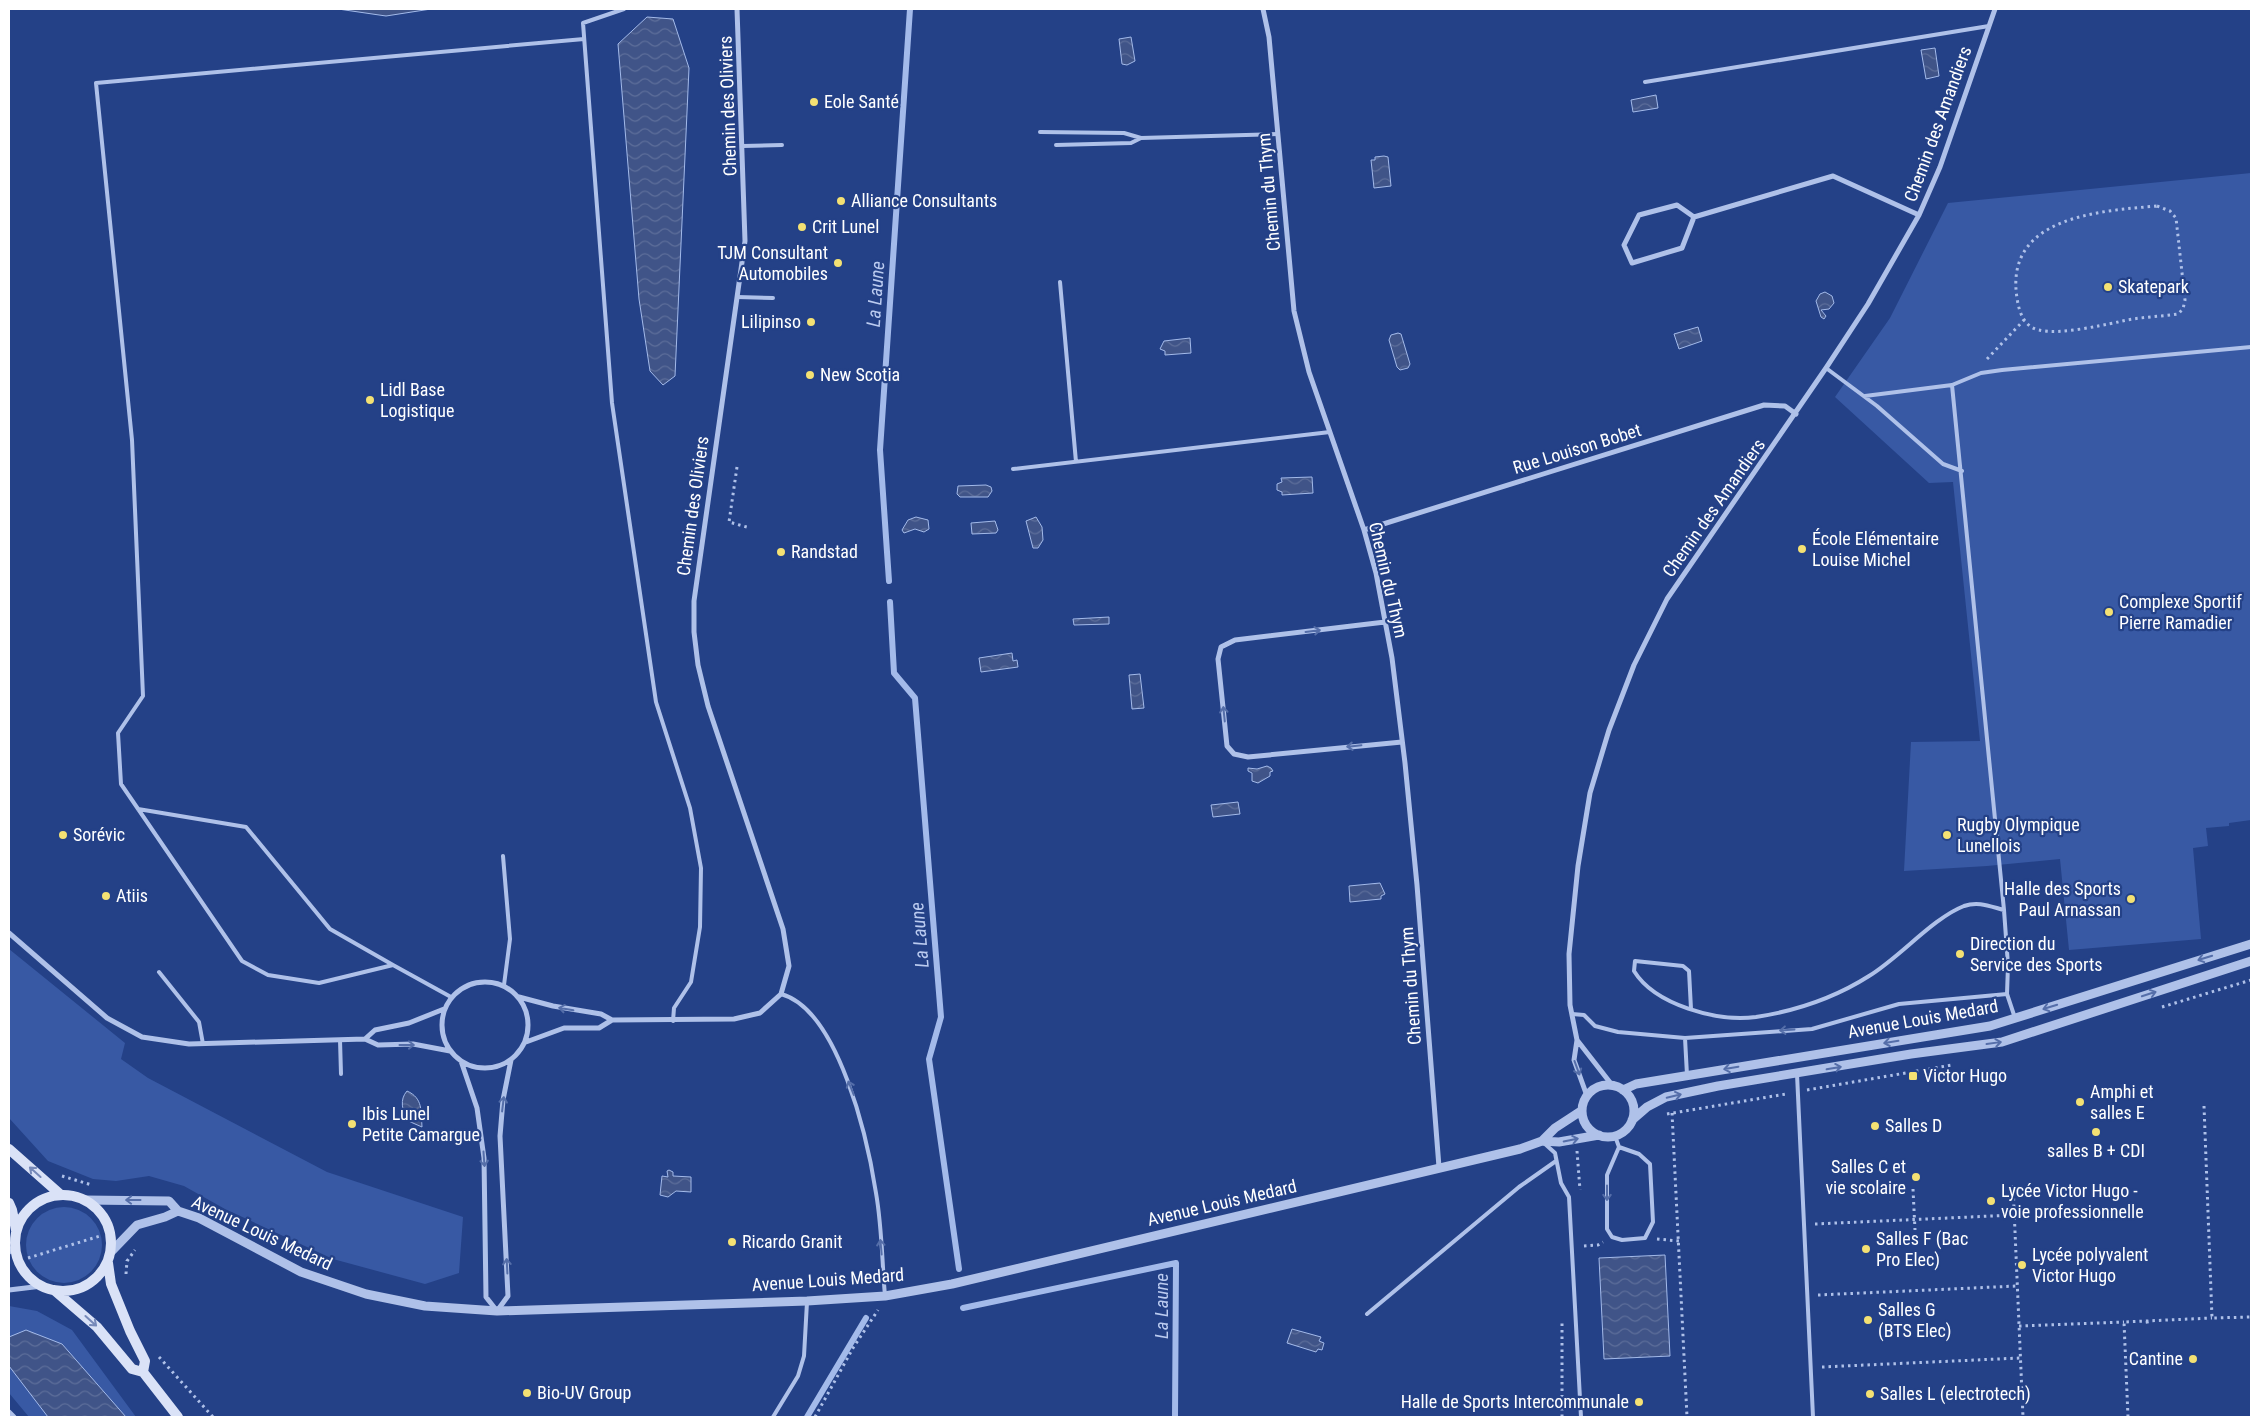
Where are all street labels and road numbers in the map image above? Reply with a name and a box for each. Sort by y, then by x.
street label: Chemin des Oliviers [715,35,740,177]
street label: Chemin des Amandiers [1900,43,1975,204]
street label: Chemin du Thym [1253,132,1284,252]
street label: Rue Louison Bobet [1510,419,1643,478]
street label: Chemin des Oliviers [672,435,713,577]
street label: Chemin des Amandiers [1658,435,1769,581]
street label: Chemin du Thym [1365,520,1412,640]
street label: Chemin du Thym [1396,926,1425,1046]
street label: Avenue Louis Medard [1846,995,2000,1042]
street label: Avenue Louis Medard [1145,1175,1299,1230]
street label: Avenue Louis Medard [189,1191,336,1274]
street label: Avenue Louis Medard [751,1264,905,1295]

